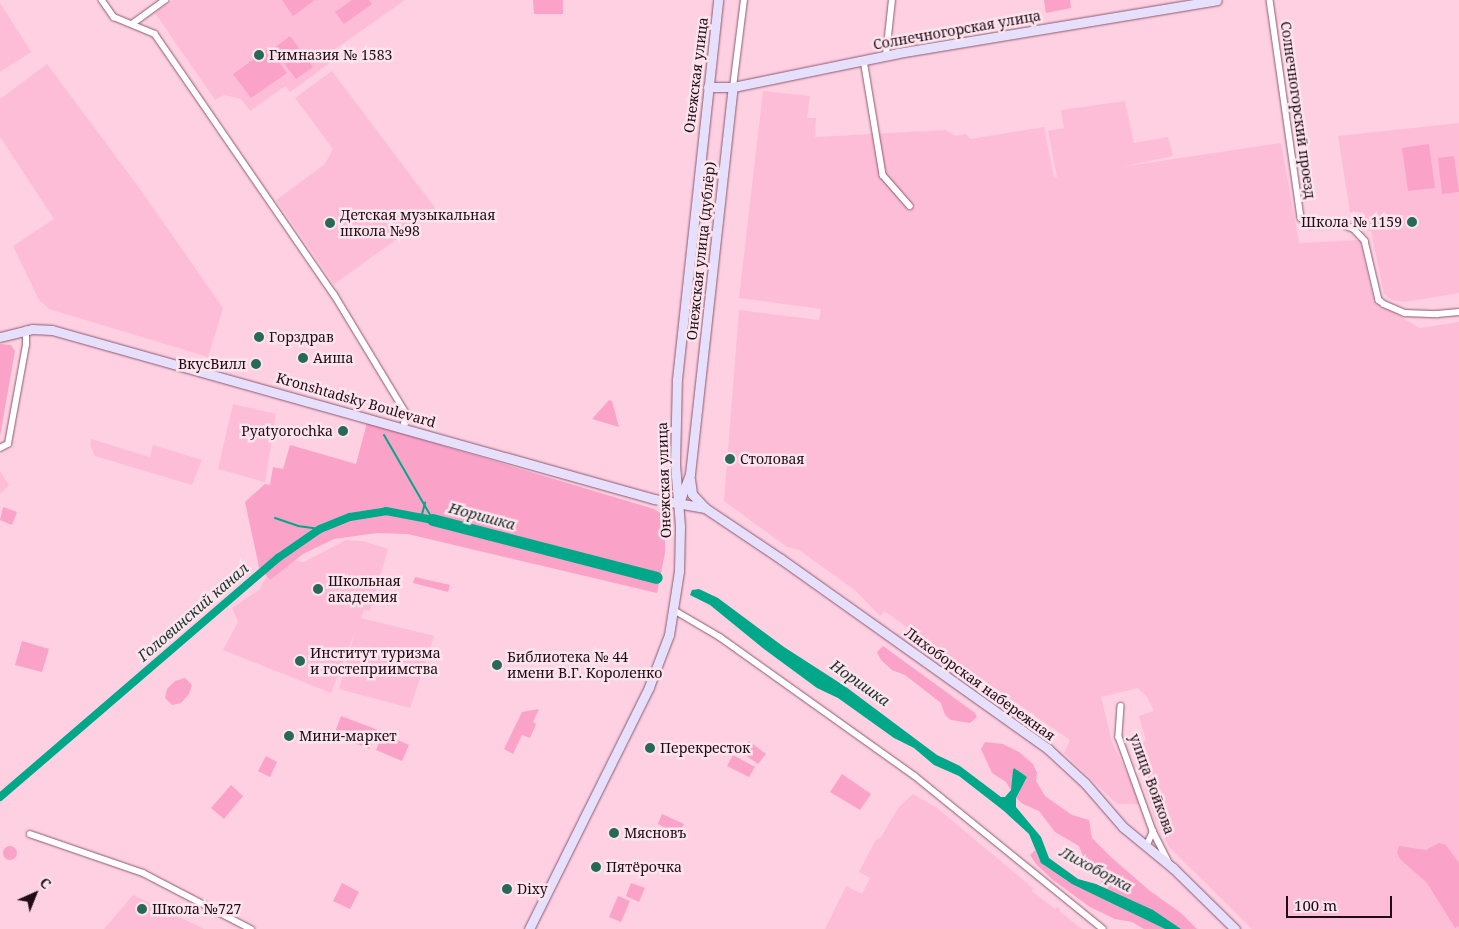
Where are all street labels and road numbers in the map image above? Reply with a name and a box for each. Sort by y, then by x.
street label: Солнечногорская улица [872,7,1042,53]
street label: Онежская улица [681,16,711,134]
street label: Солнечногорский проезд [1277,20,1319,200]
street label: Онежская улица (дублёр) [683,161,719,341]
street label: Kronshtadsky Boulevard [274,369,438,431]
street label: Онежская улица [654,422,674,538]
street label: Лихоборская набережная [902,624,1058,744]
street label: улица Войкова [1126,731,1178,837]

